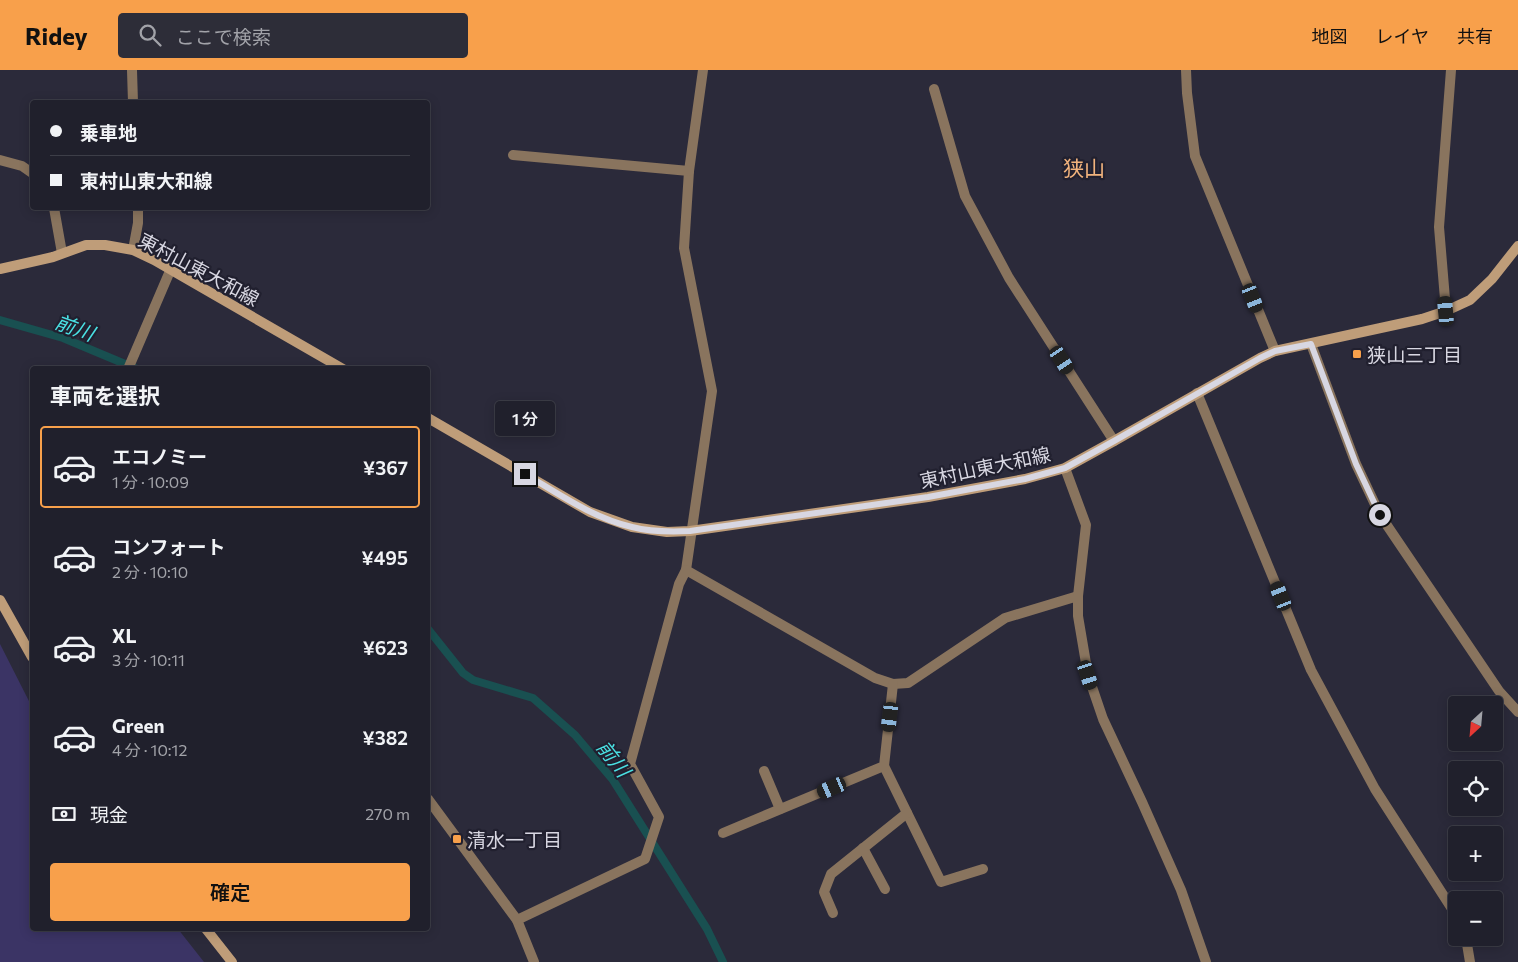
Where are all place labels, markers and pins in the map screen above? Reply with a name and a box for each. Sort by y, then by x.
place label: 狭山三丁目 [1367,343,1462,366]
marker: 狭山三丁目 [1351,348,1363,360]
place label: 清水一丁目 [467,828,562,851]
marker: 清水一丁目 [451,833,463,845]

